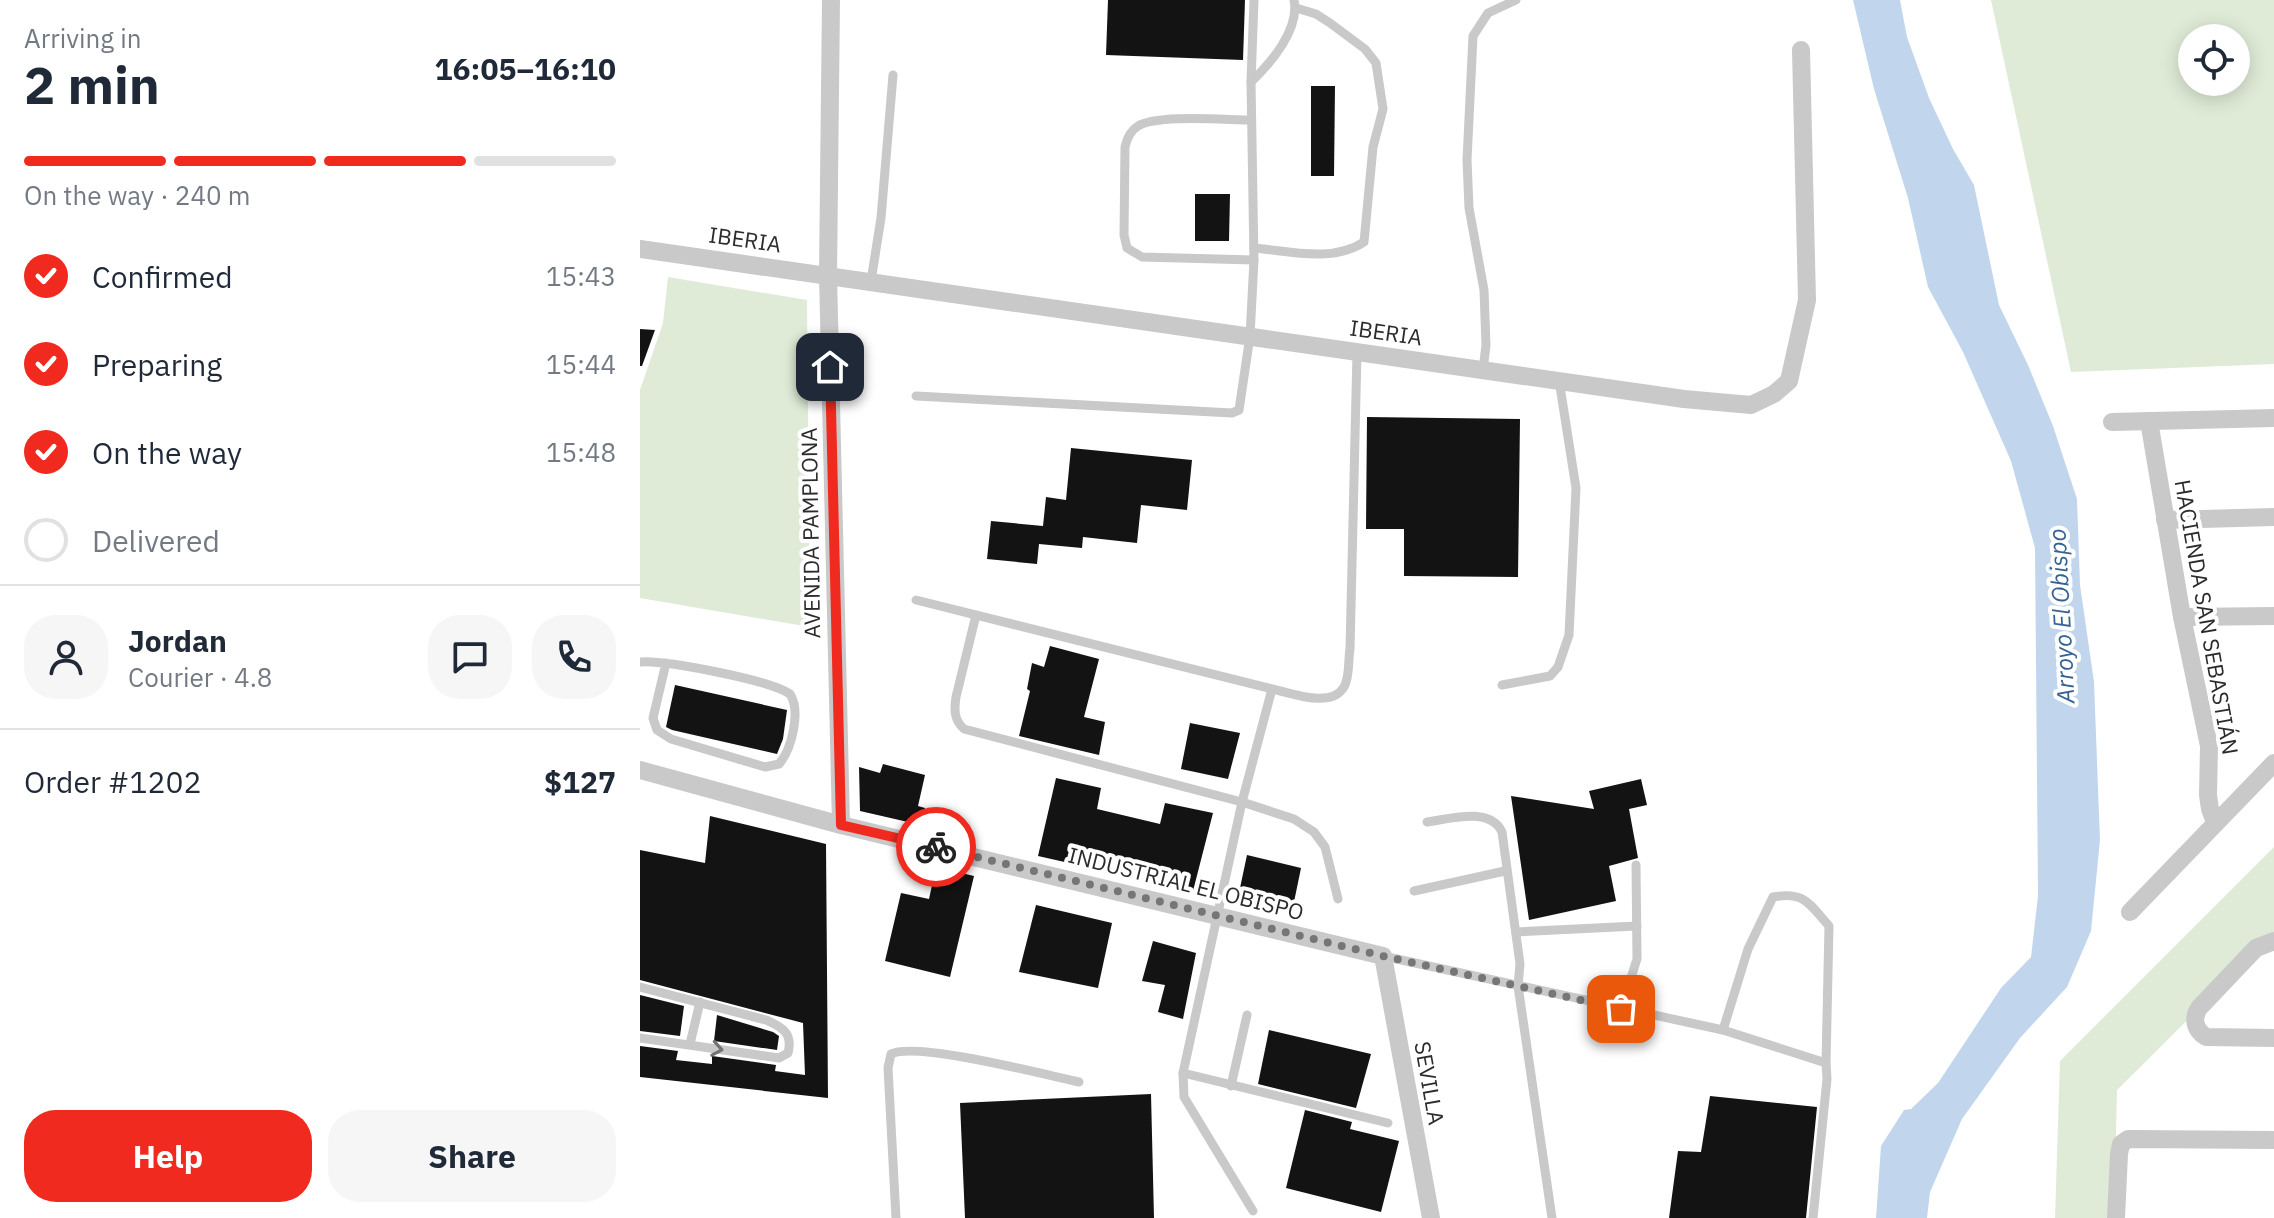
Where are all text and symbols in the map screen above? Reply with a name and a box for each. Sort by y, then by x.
text: Arriving in [24,21,141,55]
map controls [2178,24,2250,96]
button: locate [2178,24,2250,96]
text: 16:05–16:10 [435,49,616,88]
text: 2 min [24,51,160,118]
text: On the way · 240 m [24,178,250,212]
street label: IBERIA [707,220,783,258]
icon: check [24,254,68,298]
text: Confirmed [92,257,233,296]
text: 15:43 [546,259,616,293]
street label: IBERIA [1348,313,1424,351]
pin [796,333,864,401]
icon: check [24,342,68,386]
text: Preparing [92,345,222,384]
icon: home [808,345,852,389]
text: 15:44 [546,347,616,381]
street label: AVENIDA PAMPLONA [794,427,826,639]
icon: check [24,430,68,474]
text: On the way [92,433,242,472]
text: 15:48 [546,435,616,469]
street label: HACIENDA SAN SEBASTIÁN [2169,477,2245,757]
text: Delivered [92,521,220,560]
water label: Arroyo El Obispo [2040,528,2082,705]
button: person [24,615,108,699]
button: chat [428,615,512,699]
button: phone [532,615,616,699]
text: Jordan [128,621,227,660]
text: Courier · 4.8 [128,660,272,694]
text: Order #1202 [24,762,201,801]
text: $127 [544,762,616,801]
courier [896,807,976,887]
icon: bike [914,825,958,869]
street label: INDUSTRIAL EL OBISPO [1065,840,1307,926]
pin [1587,975,1655,1043]
icon: bag [1599,987,1643,1031]
one-way arrow [710,1039,724,1056]
street label: SEVILLA [1408,1039,1452,1127]
button: Help [24,1110,312,1202]
button: Share [328,1110,616,1202]

